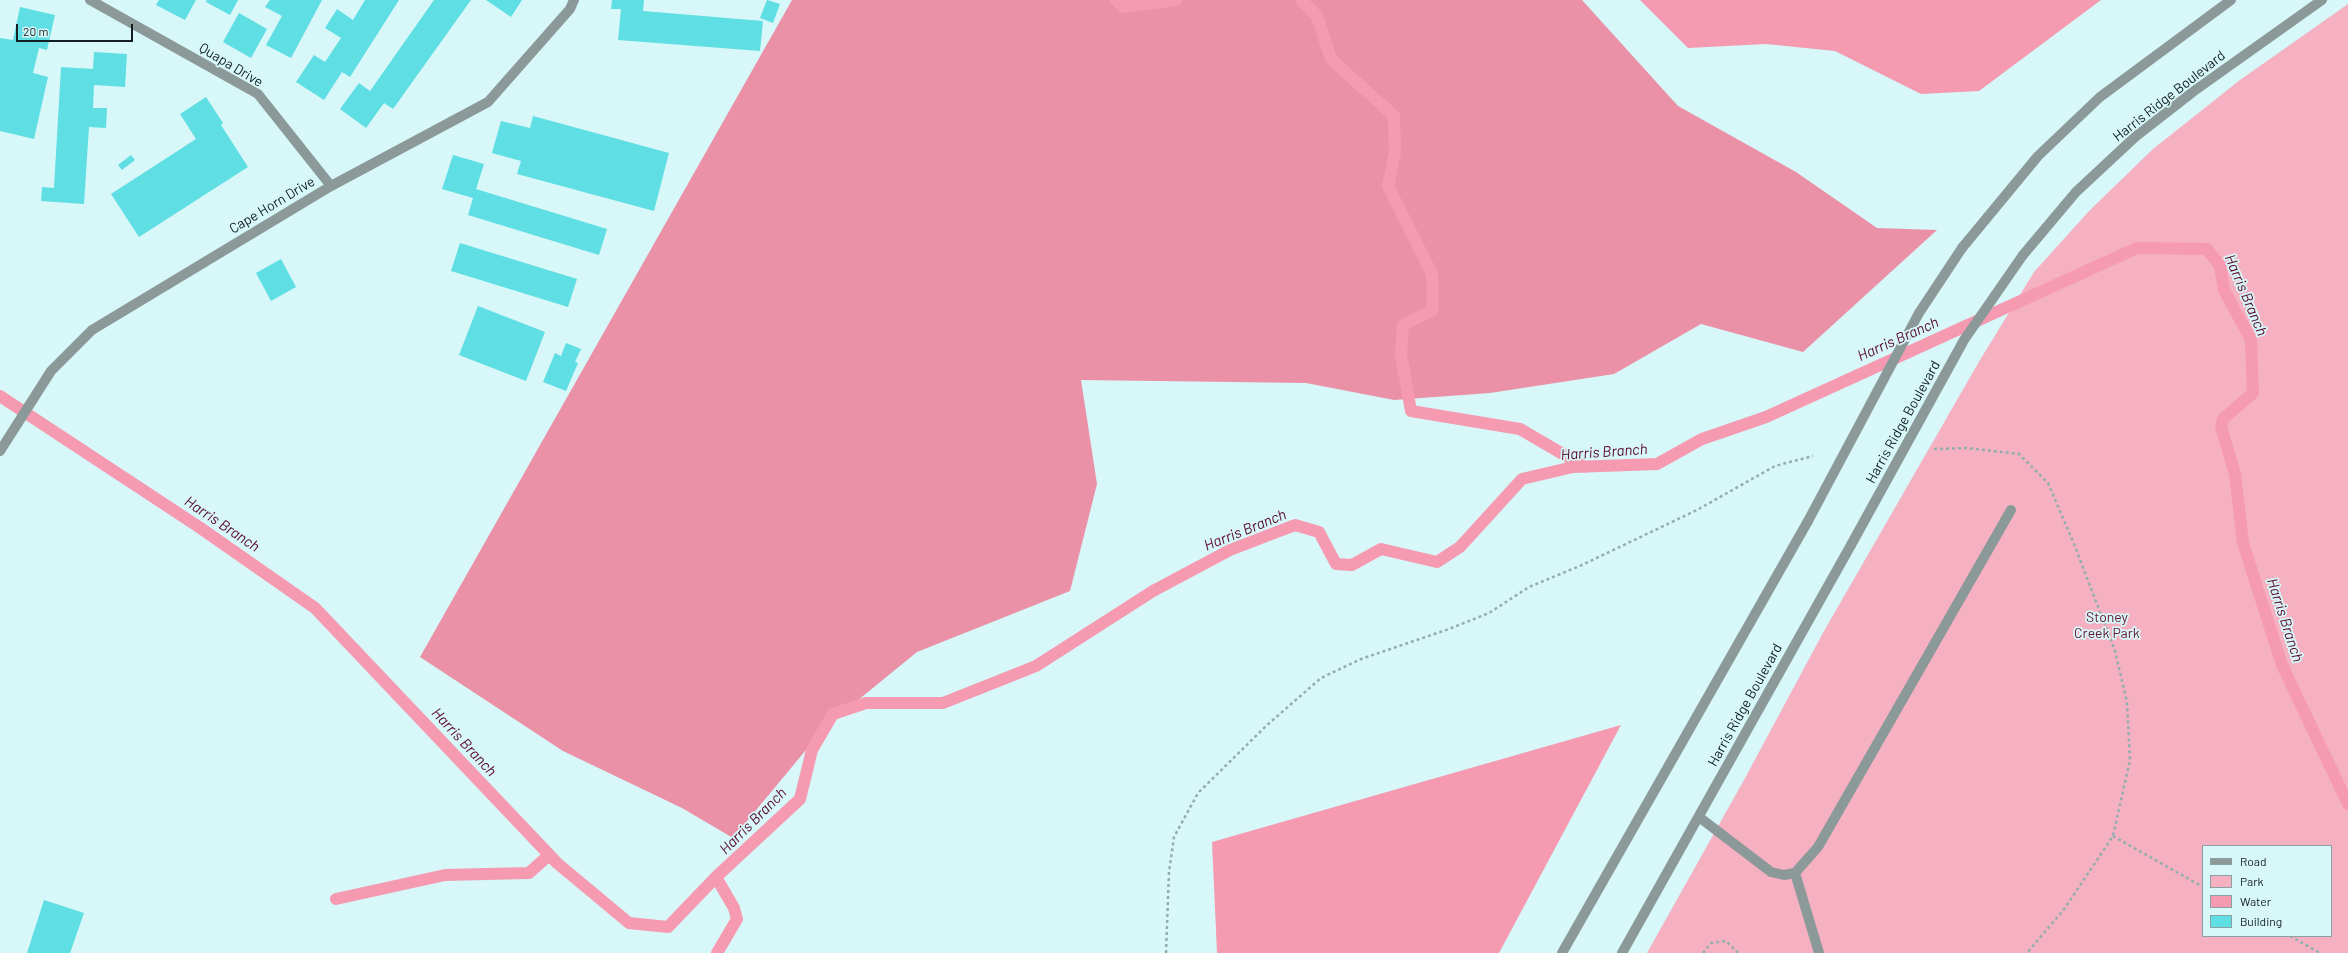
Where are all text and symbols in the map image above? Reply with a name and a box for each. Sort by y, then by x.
scale bar [18,16,135,42]
text: 20 m [23,24,49,38]
street label: Quapa Drive [196,39,266,91]
street label: Harris Ridge Boulevard [2110,47,2228,145]
street label: Cape Horn Drive [226,173,318,237]
water label: Harris Branch [2221,251,2271,339]
water label: Harris Branch [1855,313,1941,365]
street label: Harris Ridge Boulevard [1862,358,1944,486]
water label: Harris Branch [1560,440,1648,464]
water label: Harris Branch [181,492,263,556]
water label: Harris Branch [1201,505,1289,555]
water label: Harris Branch [2263,576,2307,664]
park label: Stoney Creek Park [2074,609,2140,642]
street label: Harris Ridge Boulevard [1704,641,1786,769]
water label: Harris Branch [428,704,500,780]
water label: Harris Branch [716,784,790,858]
legend [2202,845,2332,937]
text: Road [2240,854,2267,868]
text: Park [2240,874,2264,888]
text: Water [2240,894,2271,908]
text: Building [2240,914,2282,928]

